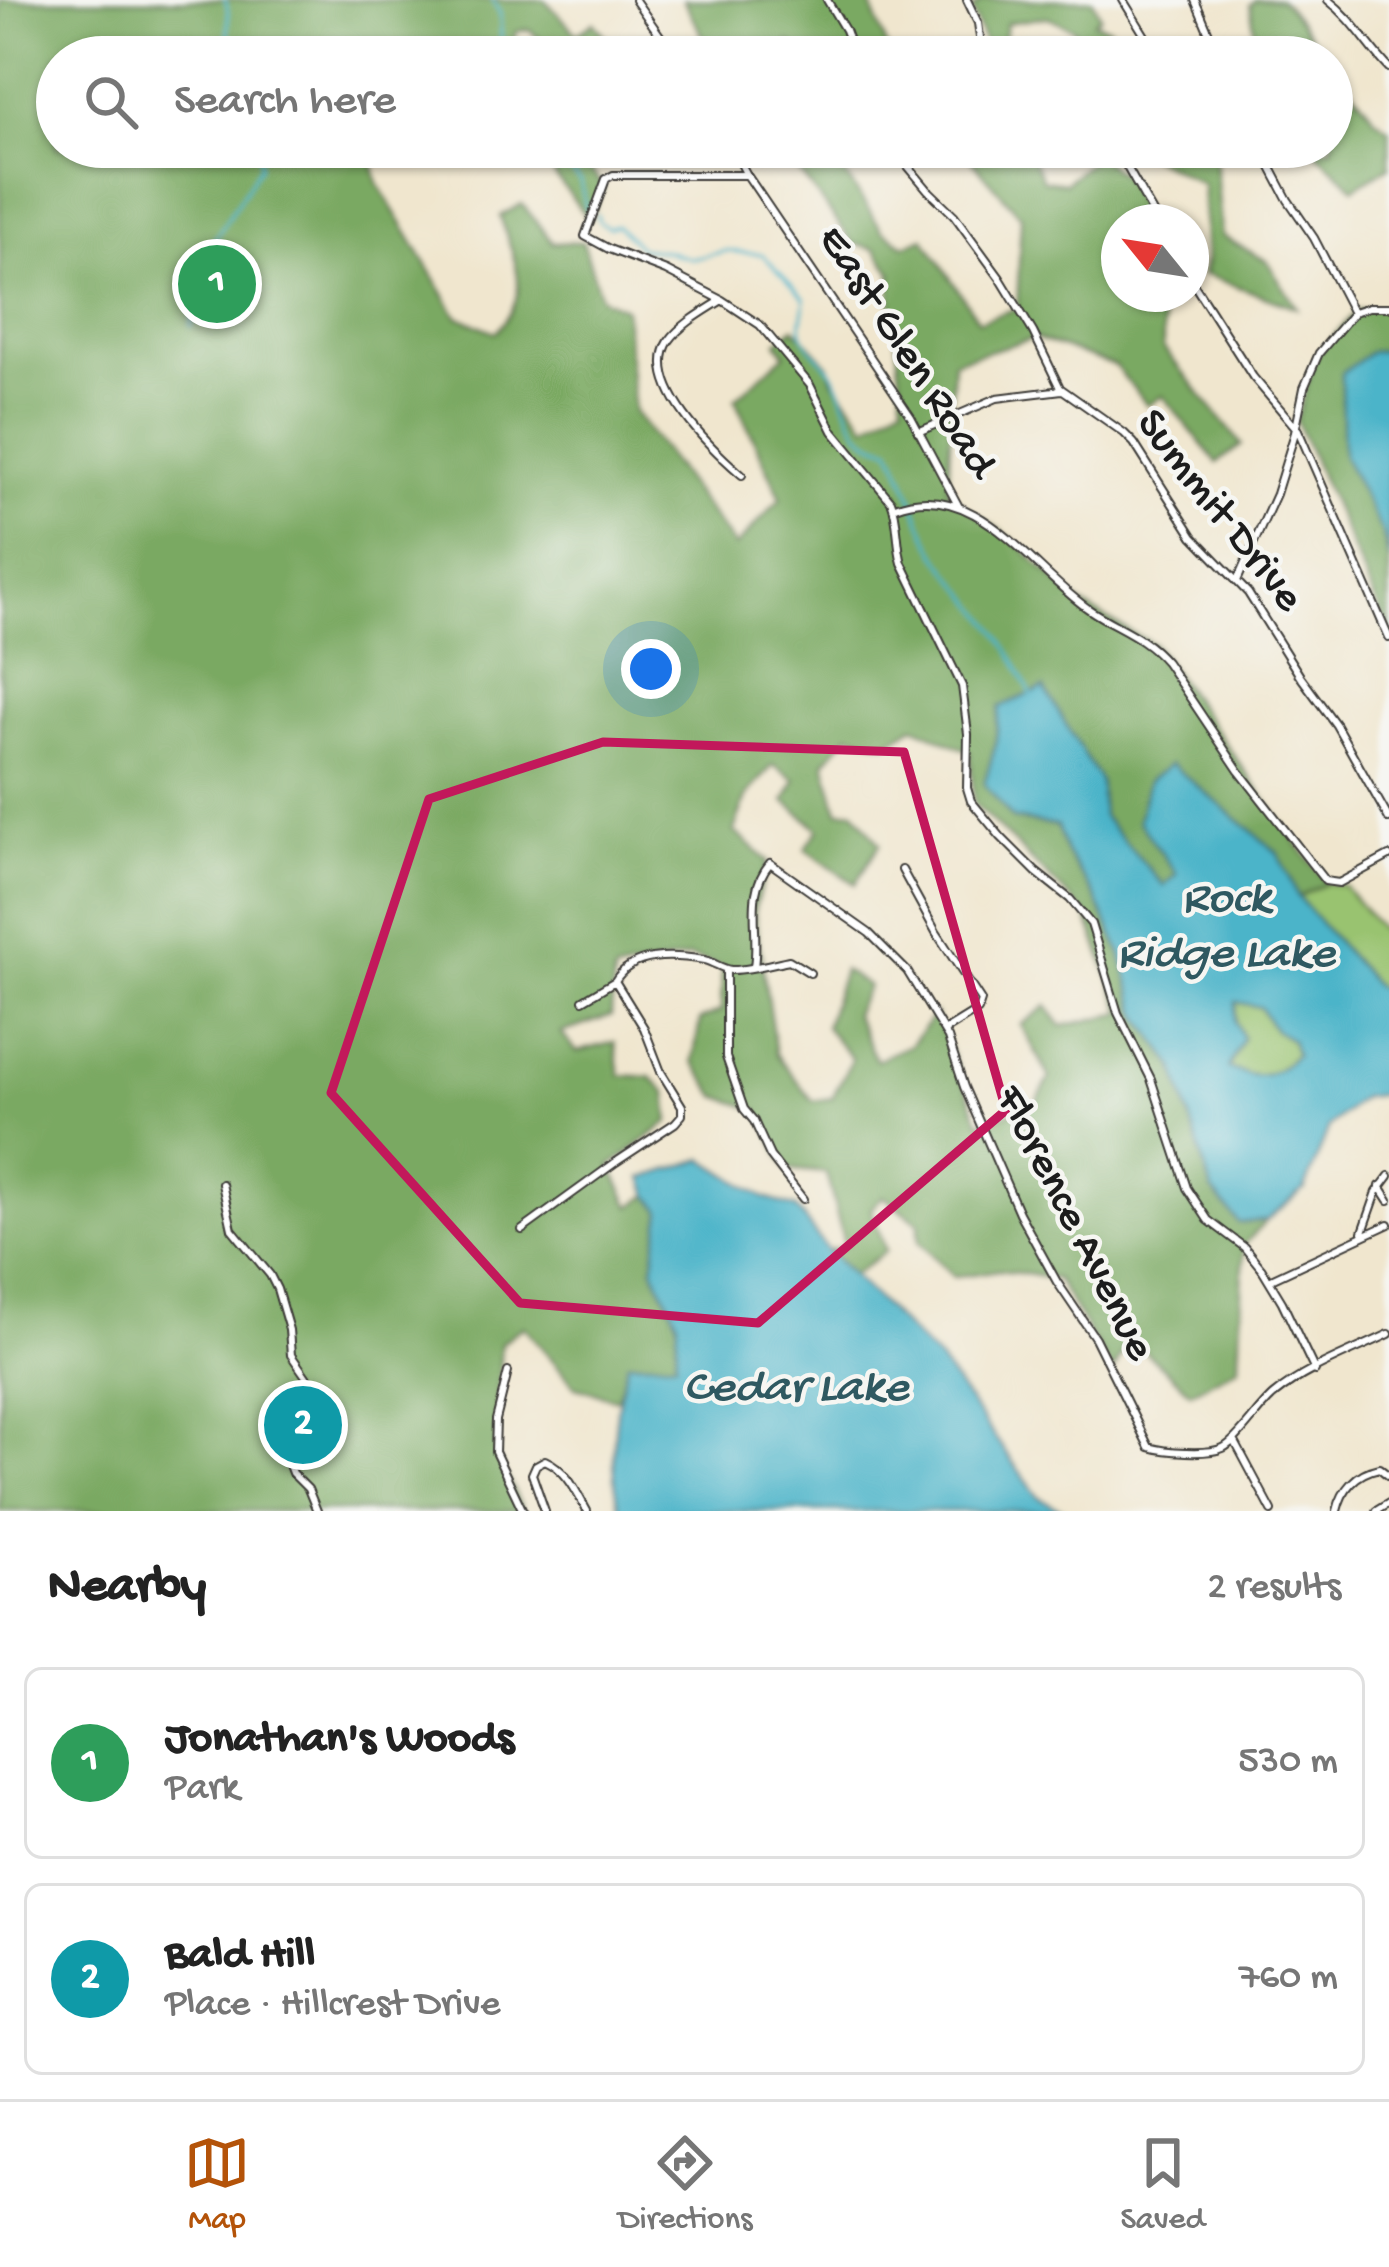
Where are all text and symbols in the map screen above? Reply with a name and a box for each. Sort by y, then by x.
search box [36,36,1353,168]
icon: search [78,69,144,135]
text: Search here [174,76,396,129]
north arrow [1101,204,1209,312]
street label: East Glen Road [804,217,1008,492]
pin: 1 [178,239,256,329]
street label: Summit Drive [1122,400,1314,625]
your location [621,639,681,699]
water label: Rock Ridge Lake [1117,873,1337,985]
street label: Florence Avenue [981,1077,1165,1371]
water label: Cedar Lake [684,1362,910,1419]
pin: 2 [264,1380,342,1470]
text: Nearby [48,1559,206,1619]
text: 2 results [1207,1566,1341,1612]
text: Jonathan's Woods [165,1714,514,1767]
text: 1 [82,1740,98,1786]
text: 530 m [1238,1740,1338,1786]
text: Park [165,1767,239,1813]
text: Bald Hill [165,1930,315,1983]
text: 2 [80,1956,100,2002]
text: 760 m [1239,1956,1338,2002]
text: Place · Hillcrest Drive [165,1983,500,2029]
tab: Map [184,2130,250,2240]
tab: Directions [618,2130,752,2240]
tab: Saved [1120,2130,1205,2240]

